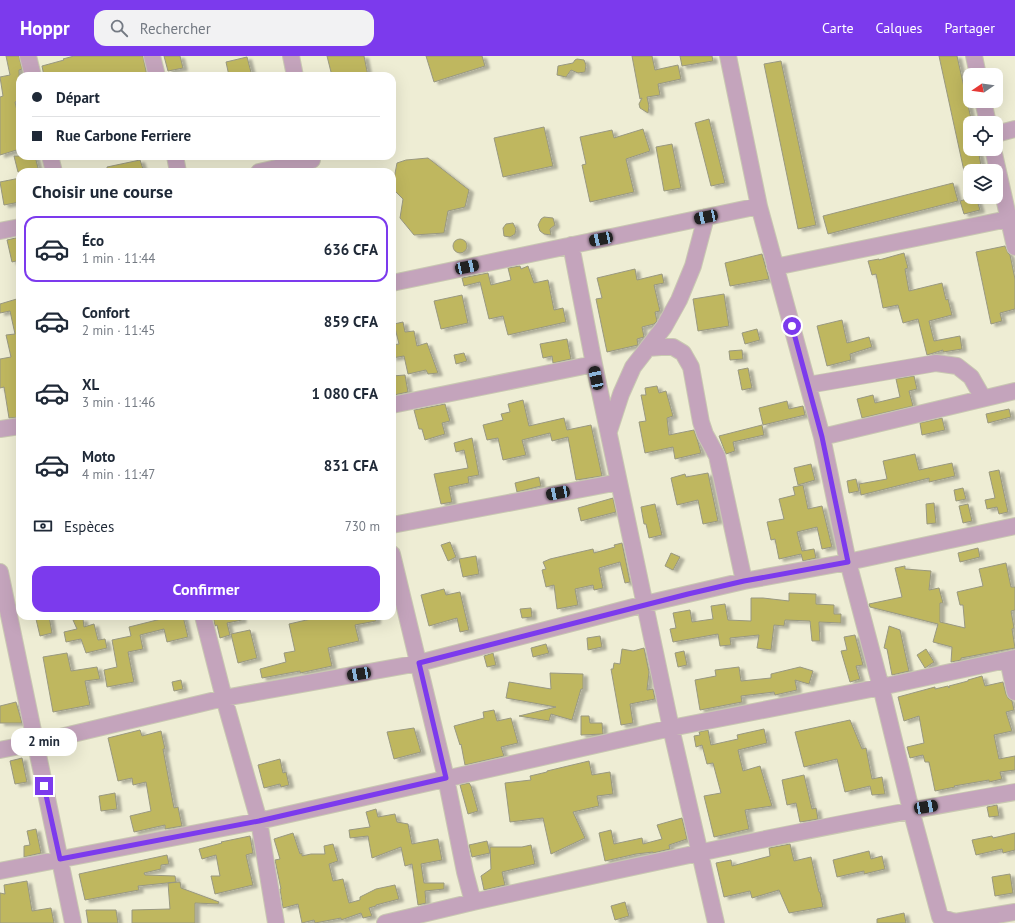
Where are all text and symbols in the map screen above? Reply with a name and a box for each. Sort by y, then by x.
search box [94,10,374,46]
text: Hoppr [20,16,70,40]
icon: search [108,17,130,39]
text: Rechercher [140,19,211,38]
text: Carte [822,19,854,37]
text: Calques [876,19,922,37]
text: Partager [944,19,995,37]
north arrow [963,68,1003,108]
map controls [963,68,1003,204]
text: Départ [56,88,100,107]
button: locate [963,116,1003,156]
text: Rue Carbone Ferriere [56,126,191,145]
button: layers [963,164,1003,204]
text: Choisir une course [32,180,173,203]
car [693,209,719,225]
icon: car [34,231,70,267]
text: Éco [82,231,104,250]
car [588,231,614,247]
text: 636 CFA [324,240,378,259]
text: 1 min · 11:44 [82,250,155,267]
car [454,259,480,275]
icon: car [34,303,70,339]
text: Confort [82,303,130,322]
text: 859 CFA [324,312,378,331]
route start [783,317,801,335]
text: 2 min · 11:45 [82,322,155,339]
car [588,365,604,391]
icon: car [34,375,70,411]
text: XL [82,375,99,394]
text: 1 080 CFA [312,384,378,403]
text: 3 min · 11:46 [82,394,155,411]
icon: car [34,447,70,483]
text: Moto [82,447,115,466]
text: 831 CFA [324,456,378,475]
text: 4 min · 11:47 [82,466,155,483]
car [545,485,571,501]
icon: cash [32,515,54,537]
text: Espèces [64,517,114,536]
text: 730 m [345,518,380,535]
button: Confirmer [32,566,380,612]
car [346,666,372,682]
callout: 2 min [11,728,77,756]
text: 2 min [28,733,60,750]
route end [35,777,53,795]
car [913,799,939,815]

